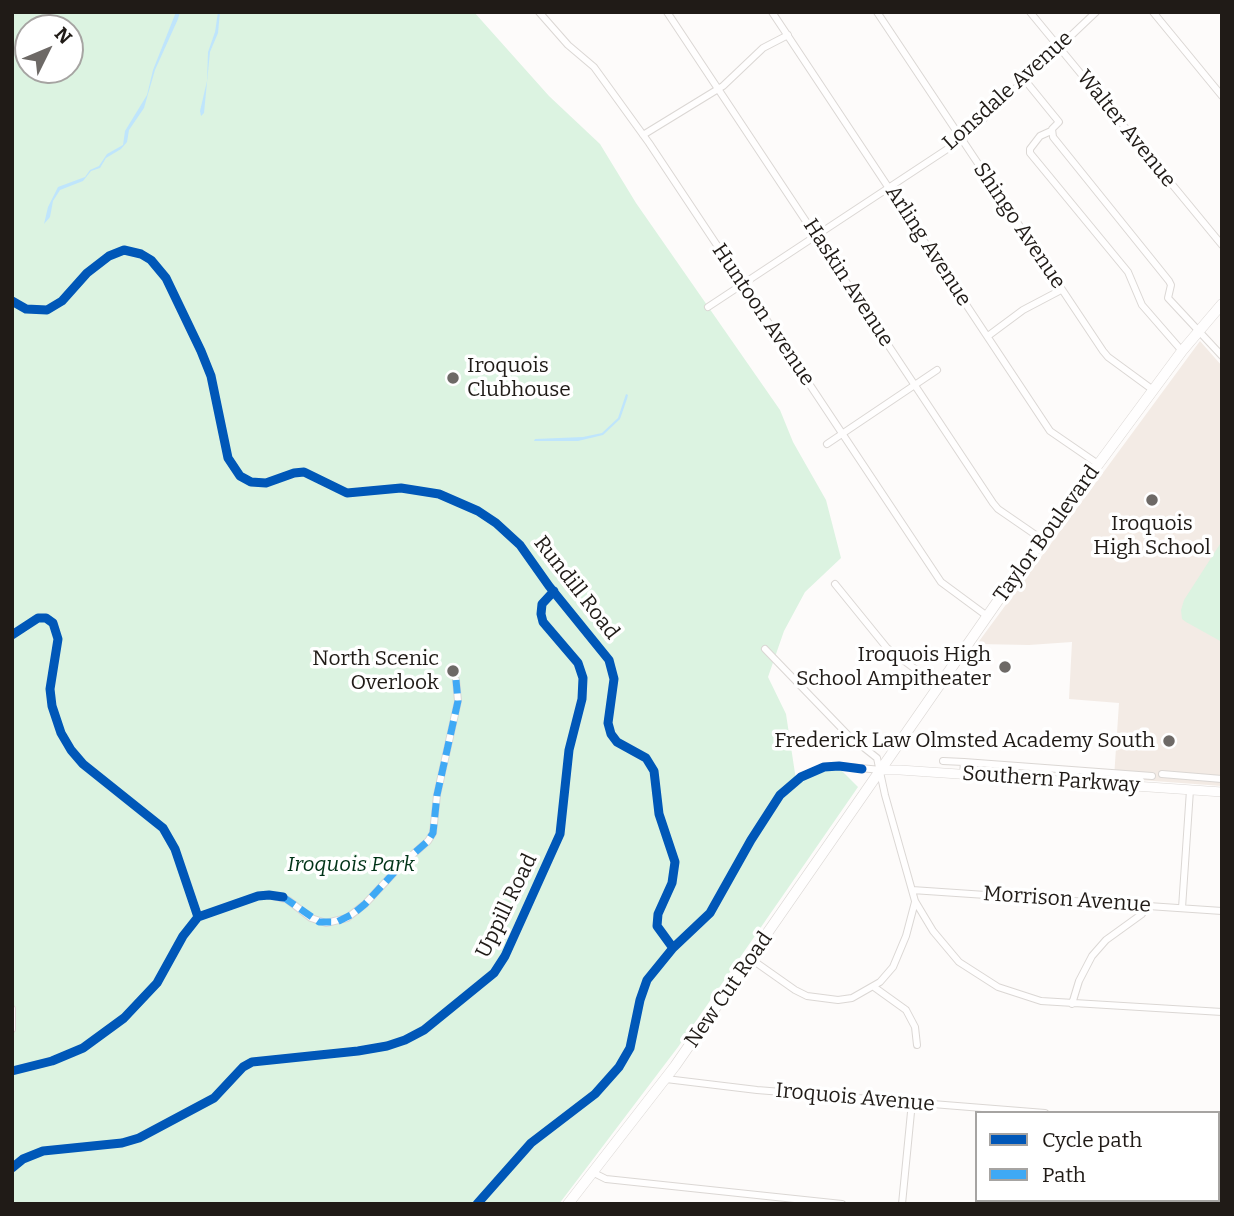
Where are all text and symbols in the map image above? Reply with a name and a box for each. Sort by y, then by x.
north arrow [14,14,84,84]
text: N [50,22,77,49]
street label: Lonsdale Avenue [938,26,1078,156]
street label: Walter Avenue [1071,65,1181,193]
street label: Shingo Avenue [968,158,1070,294]
street label: Arling Avenue [880,181,976,311]
street label: Haskin Avenue [797,214,899,352]
street label: Huntoon Avenue [706,239,820,391]
place label: Iroquois Clubhouse [467,353,571,403]
marker: Iroquois Clubhouse [445,370,461,386]
street label: Taylor Boulevard [989,461,1105,607]
marker: Iroquois High School [1144,492,1160,508]
place label: Iroquois High School [1093,511,1211,561]
street label: Rundill Road [528,531,624,645]
place label: Iroquois High School Ampitheater [796,642,991,692]
place label: North Scenic Overlook [312,646,439,696]
marker: Iroquois High School Ampitheater [997,659,1013,675]
marker: North Scenic Overlook [445,663,461,679]
place label: Frederick Law Olmsted Academy South [774,728,1155,754]
marker: Frederick Law Olmsted Academy South [1161,733,1177,749]
street label: Southern Parkway [961,761,1141,799]
street label: Uppill Road [471,850,543,962]
park label: Iroquois Park [287,852,415,878]
street label: Morrison Avenue [982,882,1152,918]
street label: New Cut Road [680,927,778,1053]
street label: Iroquois Avenue [774,1078,936,1118]
legend [975,1111,1220,1202]
text: Cycle path [1042,1127,1142,1153]
text: Path [1042,1162,1086,1188]

